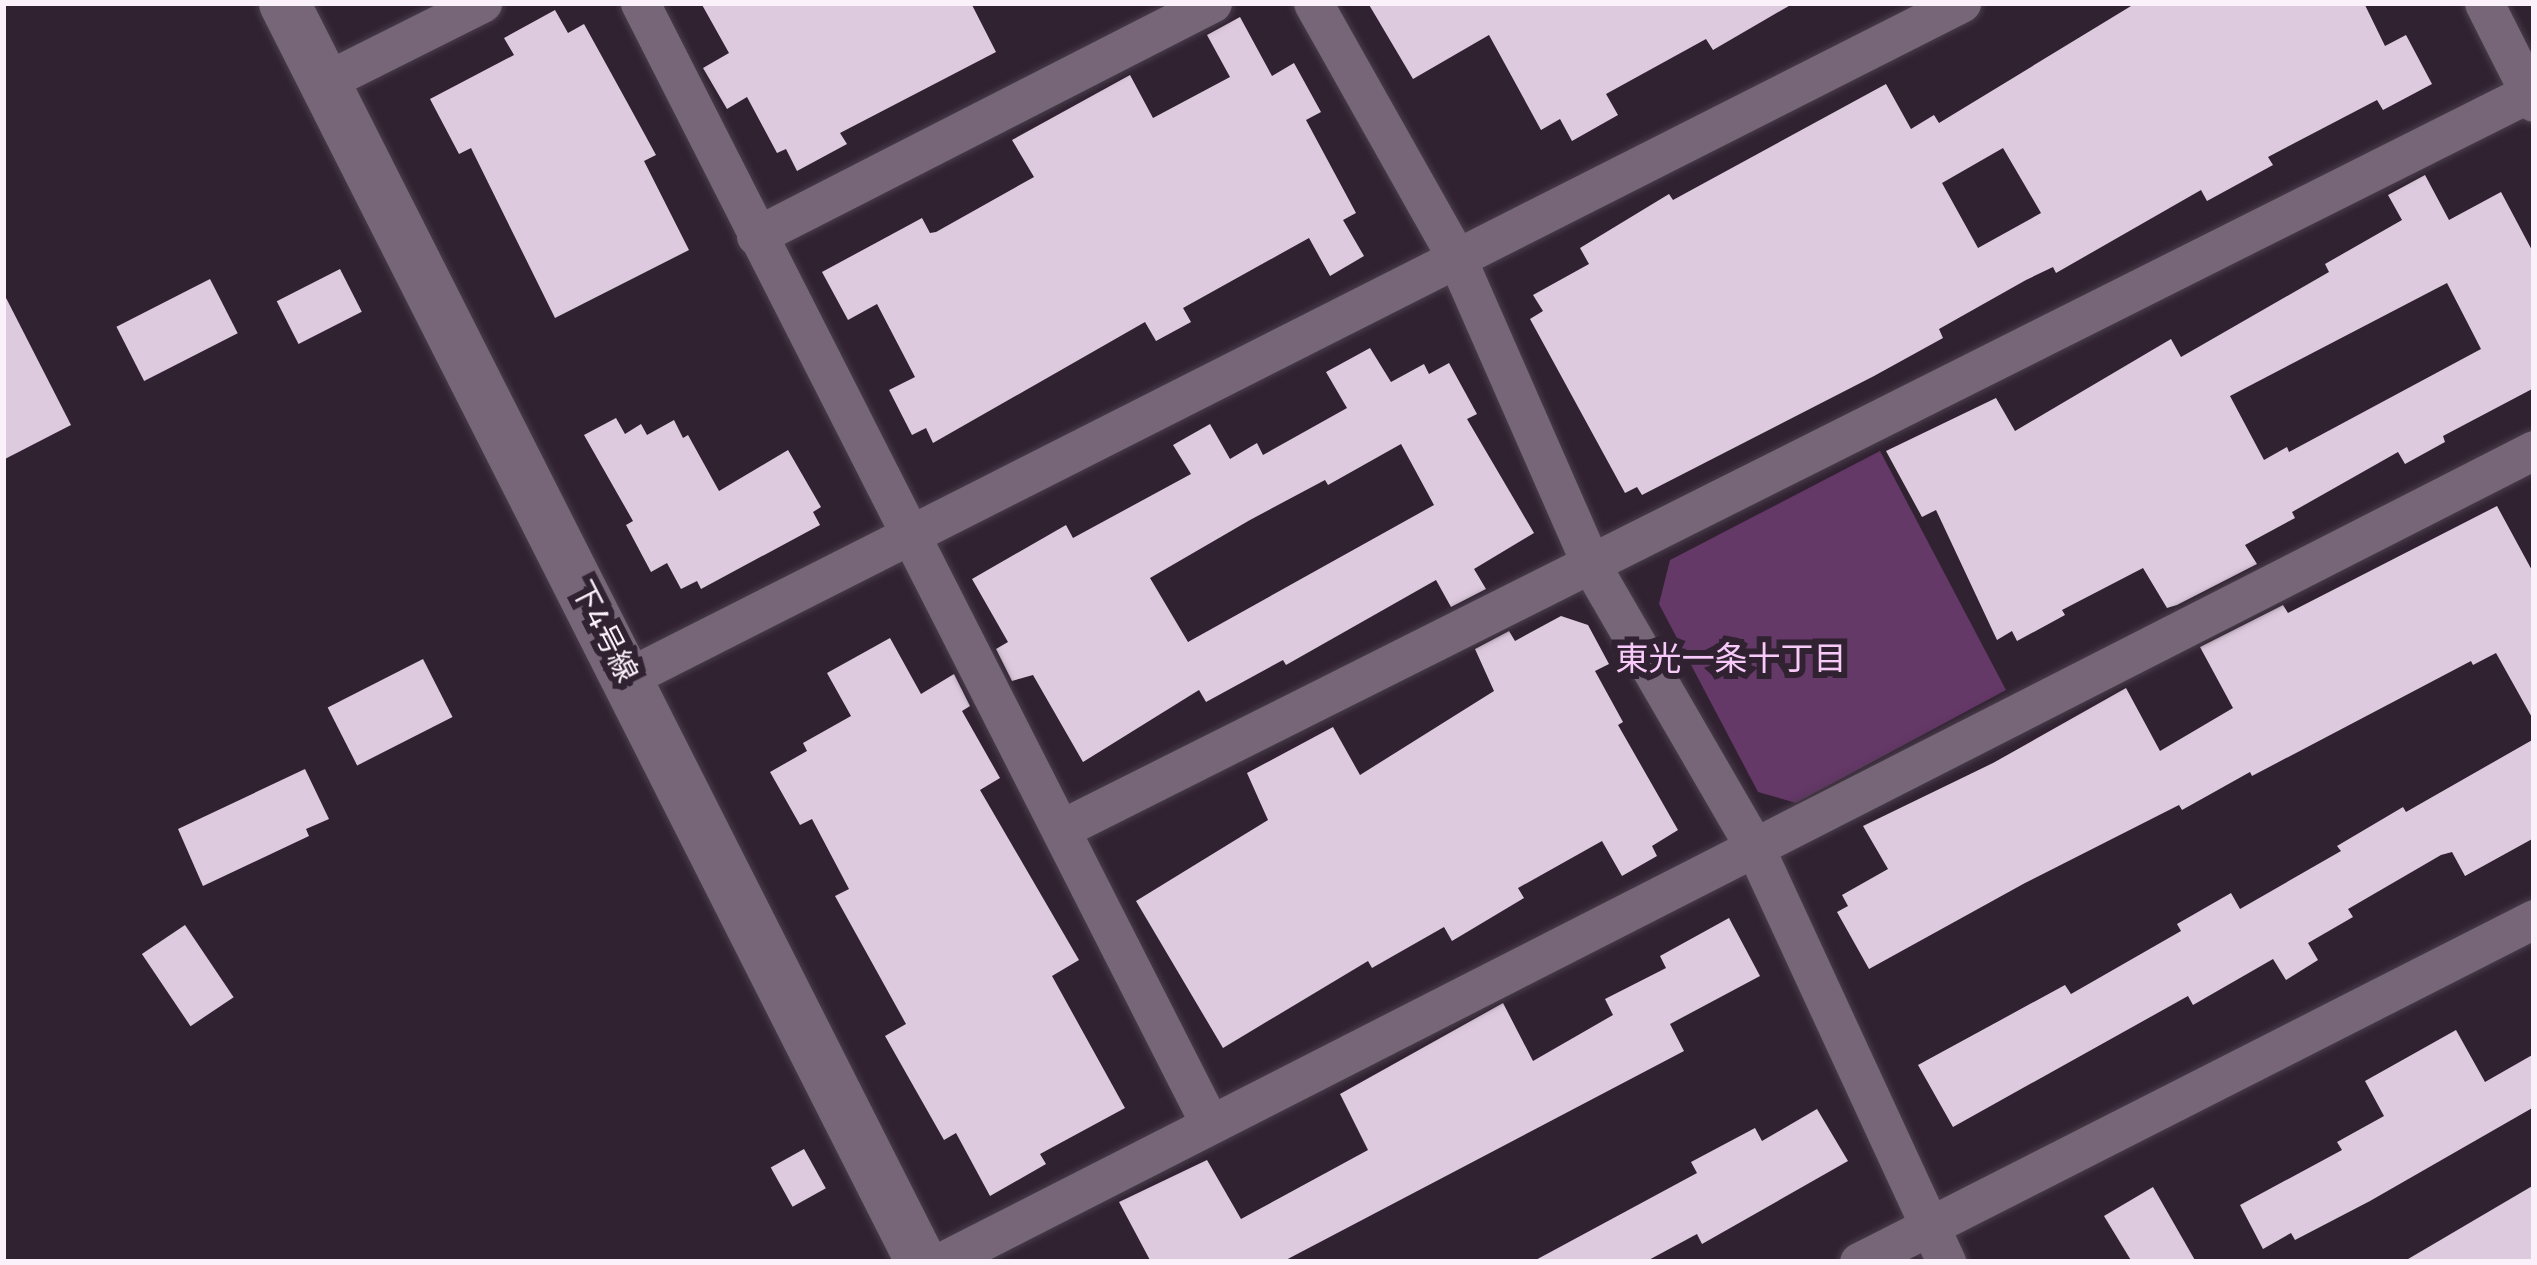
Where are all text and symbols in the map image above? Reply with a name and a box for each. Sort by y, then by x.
street label: 下4号線 [564,575,646,687]
district label: 東光一条十丁目 [1616,639,1846,679]

